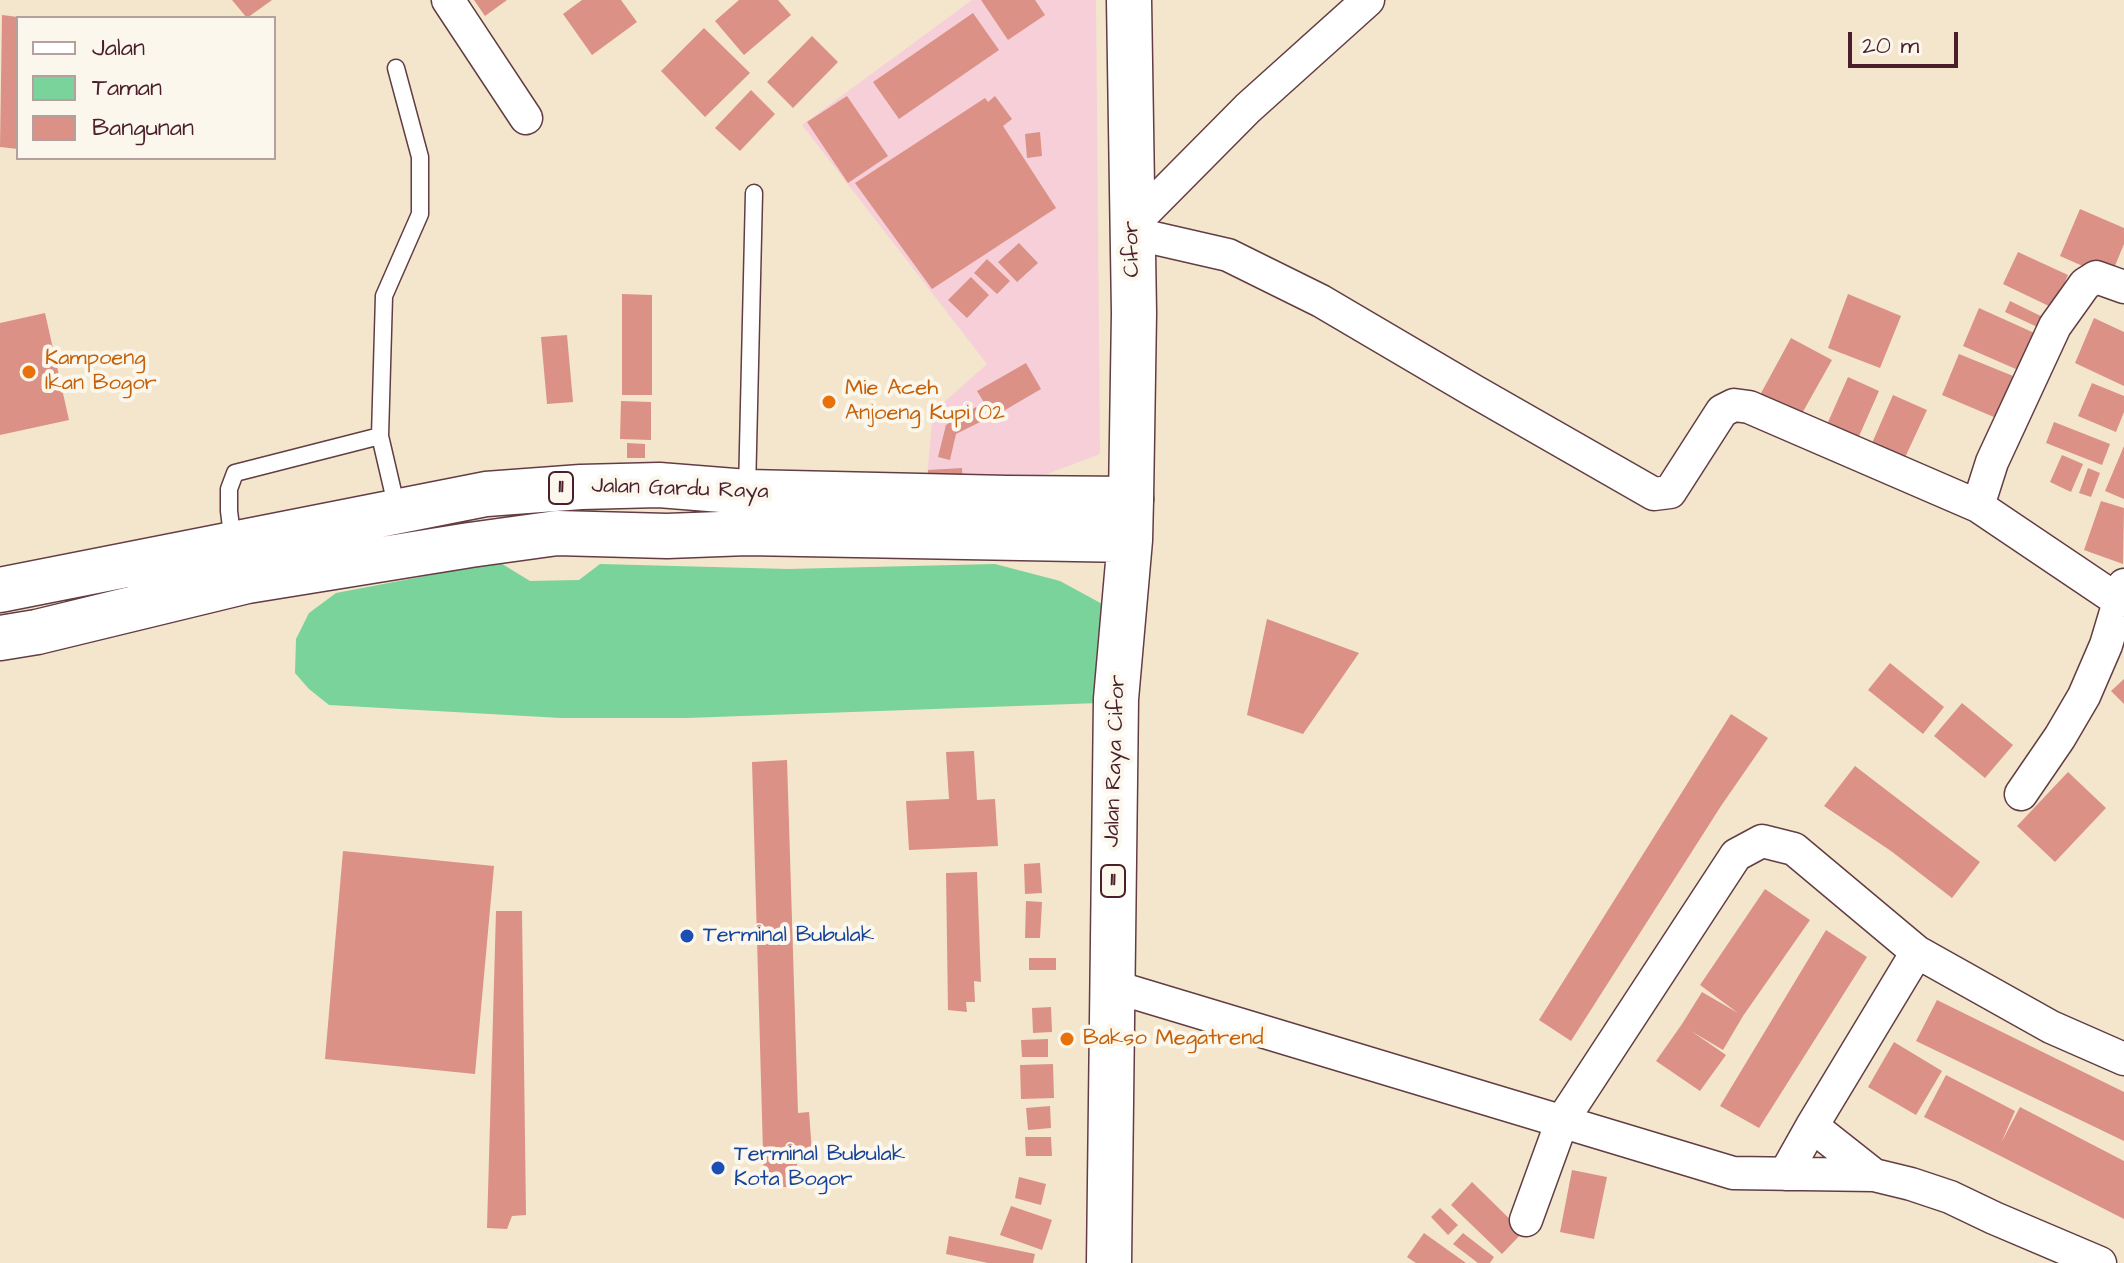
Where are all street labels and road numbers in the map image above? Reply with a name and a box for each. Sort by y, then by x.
street label: Cifor [1119,221,1147,277]
road number: 11 [549,472,573,504]
street label: Jalan Gardu Raya [591,474,769,506]
street label: Jalan Raya Cifor [1100,674,1132,848]
road number: 11 [1101,865,1125,897]

